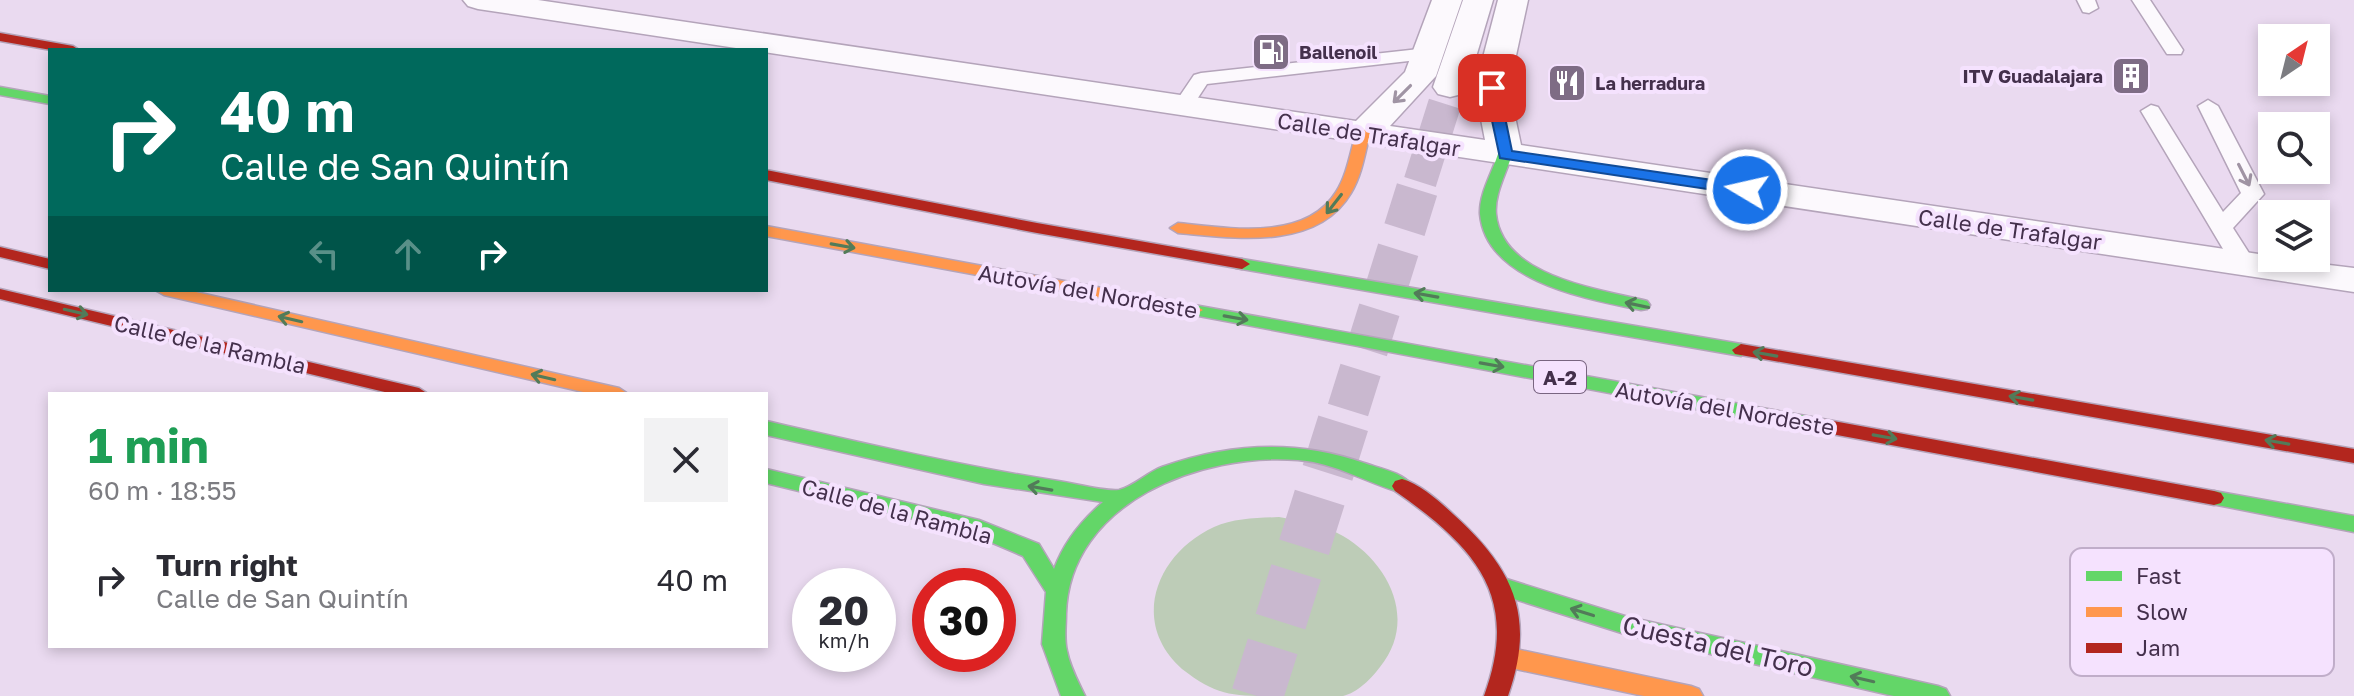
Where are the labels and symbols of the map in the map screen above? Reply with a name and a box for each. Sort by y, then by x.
north arrow [2258,24,2330,96]
fuel station icon: Ballenoil [1250,31,1292,73]
place label: Ballenoil [1299,41,1377,63]
pin [1458,54,1526,122]
building icon: ITV Guadalajara [2110,55,2152,97]
restaurant icon: La herradura [1546,62,1588,104]
place label: ITV Guadalajara [1963,65,2103,87]
place label: La herradura [1595,72,1705,94]
one-way arrow [1393,84,1412,103]
street label: Calle de Trafalgar [1275,106,1463,162]
position arrow [1705,148,1789,232]
one-way arrow [2236,163,2252,187]
one-way arrow [1325,194,1343,215]
street label: Calle de Trafalgar [1916,203,2104,255]
one-way arrow [829,239,855,254]
street label: Autovía del Nordeste [976,258,1200,324]
one-way arrow [1414,287,1439,302]
one-way arrow [1625,297,1651,312]
one-way arrow [63,306,88,321]
street label: Calle de la Rambla [112,309,308,379]
one-way arrow [278,311,303,326]
one-way arrow [1223,311,1248,326]
one-way arrow [1753,345,1778,360]
one-way arrow [1479,358,1504,373]
road number: A-2 [1534,361,1586,393]
one-way arrow [531,368,557,383]
street label: Autovía del Nordeste [1613,375,1837,441]
one-way arrow [2009,390,2034,405]
one-way arrow [1872,431,1897,446]
one-way arrow [2265,434,2290,449]
street label: Calle de la Rambla [799,473,995,549]
one-way arrow [1028,480,1053,495]
legend [2070,548,2334,676]
text: Fast [2136,562,2182,589]
speed limit sign: 30 [912,568,1016,672]
text: Slow [2136,598,2188,625]
one-way arrow [1570,604,1596,619]
street label: Cuesta del Toro [1620,609,1816,683]
text: Jam [2136,634,2180,661]
one-way arrow [1850,671,1876,686]

